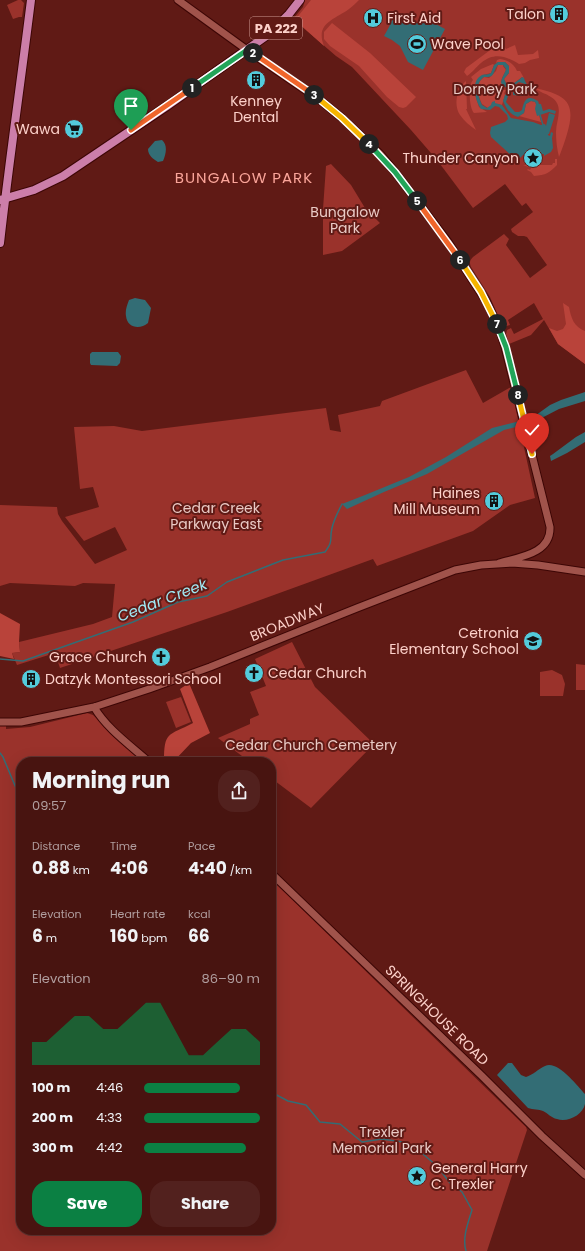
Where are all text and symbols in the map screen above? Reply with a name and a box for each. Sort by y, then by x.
building icon: Talon [548,3,570,25]
place label: Talon [507,4,545,24]
hospital icon: First Aid [362,7,384,29]
place label: First Aid [387,8,441,28]
road number: PA 222 [250,17,302,39]
sports icon: Wave Pool [406,33,428,55]
place label: Wave Pool [431,34,504,54]
pin: 2 [243,43,263,63]
text: 2 [250,45,256,61]
building icon: Kenney Dental [245,69,267,91]
pin: 1 [182,78,202,98]
park label: Dorney Park [453,79,537,99]
text: 1 [190,80,194,96]
pin: 3 [304,85,324,105]
text: 3 [311,87,317,103]
pin [114,89,148,130]
place label: Kenney Dental [230,91,282,127]
icon: arrive [120,95,142,117]
supermarket icon: Wawa [63,118,85,140]
place label: Wawa [16,119,60,139]
pin: 4 [359,134,379,154]
text: 4 [365,136,373,152]
place icon: Thunder Canyon [522,147,544,169]
place label: Thunder Canyon [402,148,519,168]
district label: BUNGALOW PARK [175,167,313,188]
pin: 5 [407,191,427,211]
text: 5 [413,193,421,209]
park label: Bungalow Park [310,202,380,238]
pin: 6 [450,250,470,270]
text: 6 [456,252,464,268]
pin: 7 [487,314,507,334]
text: 7 [494,316,500,332]
pin: 8 [508,385,528,405]
text: 8 [514,387,522,403]
pin [515,413,549,454]
icon: check [521,419,543,441]
place label: Haines Mill Museum [393,483,480,519]
building icon: Haines Mill Museum [483,490,505,512]
park label: Cedar Creek Parkway East [170,498,262,534]
water label: Cedar Creek [114,573,211,627]
street label: BROADWAY [247,598,327,646]
place label: Cetronia Elementary School [389,623,519,659]
school or university icon: Cetronia Elementary School [522,630,544,652]
church icon: Grace Church [150,646,172,668]
place label: Grace Church [49,647,147,667]
church icon: Cedar Church [243,662,265,684]
place label: Cedar Church [268,663,367,683]
building icon: Datzyk Montessori School [20,668,42,690]
place label: Datzyk Montessori School [45,669,221,689]
park label: Cedar Church Cemetery [225,735,397,755]
text: Morning run [32,765,170,796]
button: share [218,770,260,812]
text: 09:57 [32,796,66,815]
text: Distance [32,838,80,854]
text: Time [110,838,137,854]
text: Pace [188,838,215,854]
text: 0.88 [32,856,70,880]
text: 4:06 [110,856,148,880]
text: 4:40 [188,856,227,880]
text: km [70,862,90,878]
text: /km [227,862,252,878]
text: Elevation [32,906,82,922]
text: Heart rate [110,906,165,922]
text: kcal [188,906,210,922]
text: 6 [32,924,43,948]
text: 160 [110,924,138,948]
text: 66 [188,924,210,948]
text: m [43,930,57,946]
text: bpm [138,930,167,946]
street label: SPRINGHOUSE ROAD [381,960,493,1070]
text: Elevation [32,969,91,988]
text: 86–90 m [202,969,260,988]
text: 100 m [32,1078,70,1097]
text: 4:46 [96,1078,123,1097]
text: 200 m [32,1108,73,1127]
text: 4:33 [96,1108,122,1127]
park label: Trexler Memorial Park [332,1122,432,1158]
text: 300 m [32,1138,73,1157]
text: 4:42 [96,1138,123,1157]
place label: General Harry C. Trexler [431,1158,528,1194]
place icon: General Harry C. Trexler [406,1165,428,1187]
button: Save [32,1181,142,1227]
button: Share [150,1181,260,1227]

